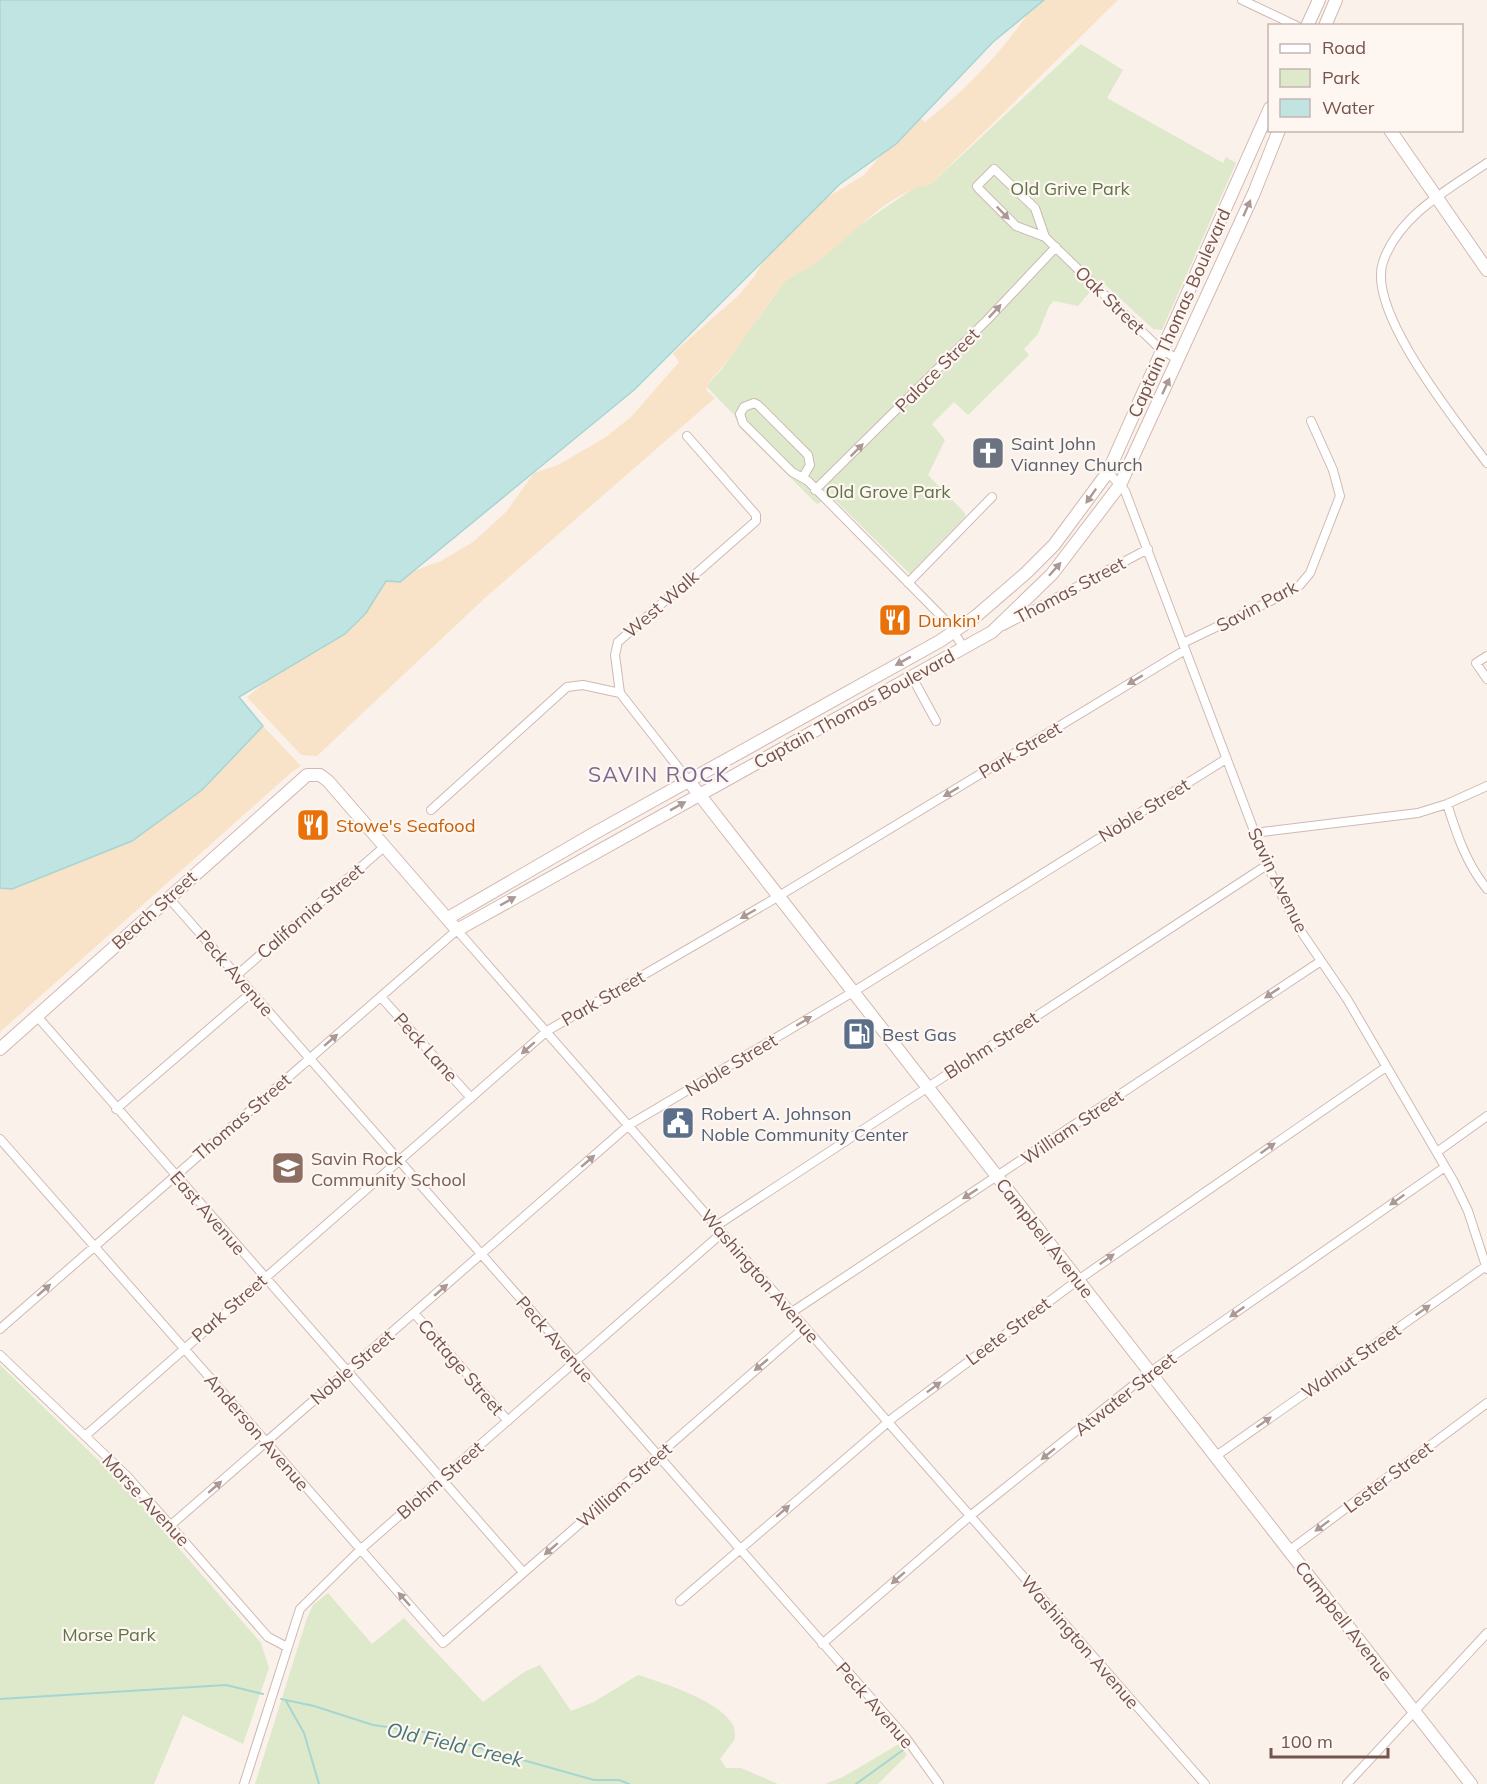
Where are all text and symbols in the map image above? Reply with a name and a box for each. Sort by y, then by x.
legend [1268,24,1463,132]
text: Road [1322,36,1366,59]
text: Park [1322,66,1361,89]
text: Water [1322,96,1375,119]
park label: Old Grive Park [1010,177,1130,200]
one-way arrow [1242,199,1252,217]
street label: Captain Thomas Boulevard [1122,205,1236,421]
one-way arrow [996,206,1010,220]
street label: Oak Street [1070,261,1150,339]
one-way arrow [988,304,1002,319]
street label: Palace Street [890,323,984,417]
one-way arrow [1162,377,1171,394]
place label: Saint John Vianney Church [1011,432,1143,476]
church icon: Saint John Vianney Church [970,435,1006,471]
one-way arrow [850,443,864,457]
park label: Old Grove Park [825,480,951,503]
one-way arrow [1085,488,1097,504]
street label: Thomas Street [1011,551,1129,629]
one-way arrow [1048,562,1062,577]
street label: West Walk [619,565,704,643]
street label: Savin Park [1212,575,1302,637]
restaurant icon: Dunkin' [877,602,913,638]
place label: Dunkin' [918,609,980,632]
street label: Captain Thomas Boulevard [749,644,959,774]
one-way arrow [895,656,911,667]
one-way arrow [1126,675,1143,685]
street label: Park Street [974,716,1066,784]
district label: SAVIN ROCK [588,761,730,787]
street label: Noble Street [1094,773,1194,847]
one-way arrow [943,786,959,797]
one-way arrow [670,801,687,811]
restaurant icon: Stowe's Seafood [295,807,331,843]
place label: Stowe's Seafood [336,814,475,837]
street label: Savin Avenue [1243,824,1313,936]
street label: California Street [252,858,368,964]
street label: Beach Street [107,866,201,954]
one-way arrow [500,896,517,906]
one-way arrow [739,909,756,919]
street label: Peck Avenue [191,925,279,1021]
street label: Park Street [557,965,649,1031]
one-way arrow [1264,988,1281,999]
street label: Blohm Street [940,1006,1042,1084]
street label: Peck Lane [389,1008,463,1086]
one-way arrow [796,1016,812,1027]
fuel station icon: Best Gas [841,1016,877,1052]
place label: Best Gas [882,1023,957,1046]
street label: Noble Street [681,1029,781,1101]
one-way arrow [323,1034,338,1047]
one-way arrow [520,1041,535,1055]
street label: Thomas Street [189,1068,295,1166]
street label: William Street [1017,1084,1127,1170]
place label: Robert A. Johnson Noble Community Center [701,1102,909,1146]
public building icon: Robert A. Johnson Noble Community Center [660,1105,696,1141]
one-way arrow [1260,1143,1276,1154]
place label: Savin Rock Community School [311,1147,466,1191]
school or university icon: Savin Rock Community School [270,1150,306,1186]
one-way arrow [580,1155,595,1168]
street label: East Avenue [165,1166,251,1260]
street label: Campbell Avenue [991,1173,1099,1303]
one-way arrow [962,1188,978,1199]
one-way arrow [1390,1194,1406,1206]
street label: Washington Avenue [696,1205,824,1347]
one-way arrow [1099,1253,1115,1265]
street label: Park Street [187,1269,271,1347]
one-way arrow [433,1283,449,1296]
one-way arrow [36,1284,52,1297]
street label: Peck Avenue [511,1291,599,1387]
street label: Leete Street [961,1292,1055,1370]
one-way arrow [1415,1304,1431,1316]
one-way arrow [1230,1306,1246,1318]
street label: Cottage Street [413,1314,509,1420]
street label: Walnut Street [1297,1318,1405,1404]
street label: Noble Street [306,1325,398,1409]
street label: Atwater Street [1070,1347,1180,1441]
one-way arrow [754,1358,769,1371]
street label: Anderson Avenue [200,1369,314,1495]
one-way arrow [926,1382,941,1394]
one-way arrow [1256,1417,1271,1429]
street label: Blohm Street [392,1436,488,1524]
street label: Lester Street [1339,1436,1437,1518]
street label: William Street [572,1438,676,1532]
one-way arrow [1040,1447,1056,1460]
street label: Morse Avenue [97,1449,195,1551]
one-way arrow [207,1480,223,1493]
one-way arrow [775,1505,791,1518]
one-way arrow [1315,1520,1331,1532]
one-way arrow [544,1542,559,1555]
street label: Campbell Avenue [1290,1556,1398,1686]
one-way arrow [891,1571,906,1584]
street label: Washington Avenue [1016,1571,1144,1713]
one-way arrow [397,1592,411,1607]
park label: Morse Park [62,1623,156,1646]
street label: Peck Avenue [831,1657,919,1753]
water label: Old Field Creek [384,1716,526,1772]
scale bar [1271,1721,1388,1759]
text: 100 m [1280,1730,1333,1753]

